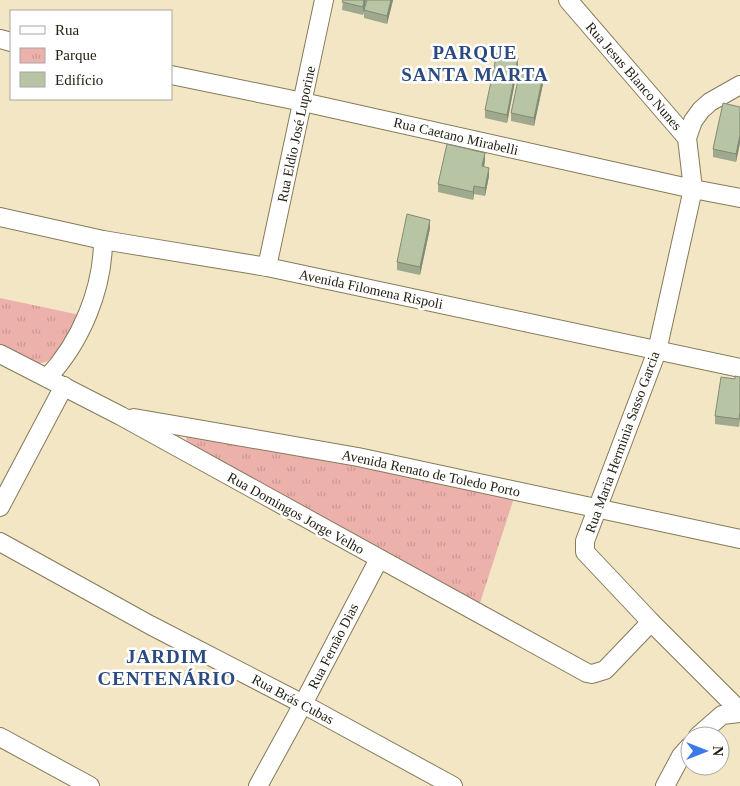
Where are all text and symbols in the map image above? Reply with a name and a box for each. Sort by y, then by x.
legend [10,10,172,100]
street label: Rua Jesus Blanco Nunes [583,19,685,133]
text: Rua [55,22,80,38]
district label: PARQUE SANTA MARTA [401,42,549,85]
text: Parque [55,47,97,63]
street label: Rua Eldio José Luporine [275,65,318,204]
text: Edifício [55,72,103,88]
street label: Rua Caetano Mirabelli [392,115,520,158]
street label: Avenida Filomena Rispoli [298,267,444,312]
street label: Rua Maria Herminia Sasso Garcia [583,349,663,535]
street label: Avenida Renato de Toledo Porto [340,447,521,500]
street label: Rua Domingos Jorge Velho [225,470,367,557]
street label: Rua Fernão Dias [305,601,361,692]
district label: JARDIM CENTENÁRIO [98,646,236,689]
street label: Rua Brás Cubas [249,672,336,727]
north arrow [680,726,730,776]
text: N [710,746,725,756]

